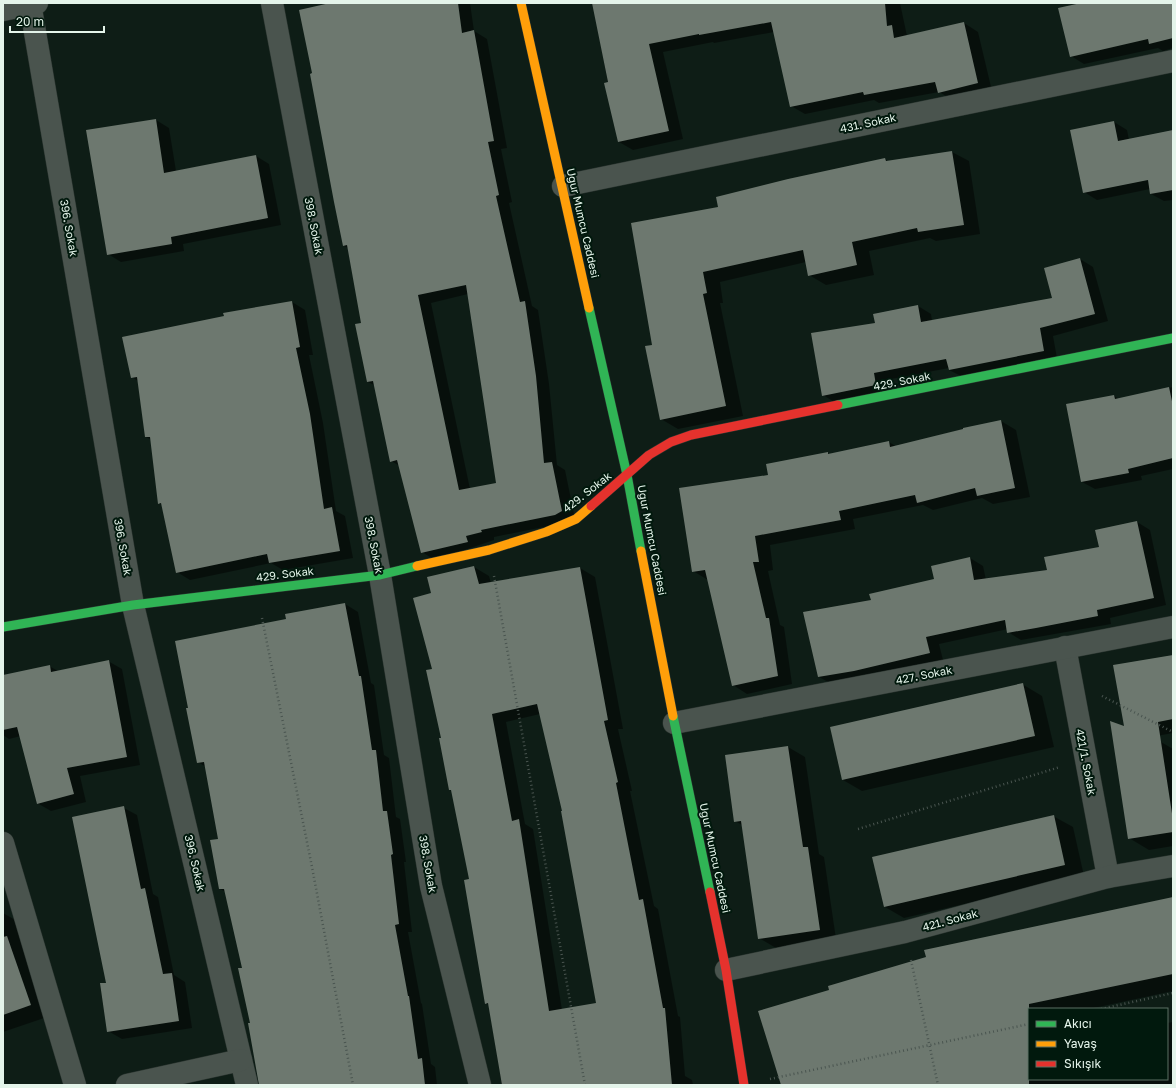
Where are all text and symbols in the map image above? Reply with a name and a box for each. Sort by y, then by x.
scale bar [10,8,104,34]
text: 20 m [16,14,44,29]
street label: 431. Sokak [839,110,897,135]
street label: Uğur Mumcu Caddesi [565,167,602,279]
street label: 398. Sokak [303,196,326,256]
street label: 396. Sokak [58,198,81,258]
street label: 429. Sokak [872,369,932,392]
street label: 429. Sokak [560,469,614,515]
street label: Uğur Mumcu Caddesi [635,484,670,596]
street label: 398. Sokak [363,515,386,575]
street label: 396. Sokak [112,517,135,577]
street label: 429. Sokak [255,564,315,583]
street label: 427. Sokak [895,663,953,686]
street label: 421/1. Sokak [1074,728,1099,796]
street label: Uğur Mumcu Caddesi [697,802,734,914]
street label: 396. Sokak [183,833,208,893]
street label: 398. Sokak [417,834,440,894]
street label: 421. Sokak [921,906,979,933]
legend [1028,1008,1168,1080]
text: Akıcı [1064,1016,1092,1031]
text: Yavaş [1064,1036,1097,1051]
text: Sıkışık [1064,1056,1101,1071]

